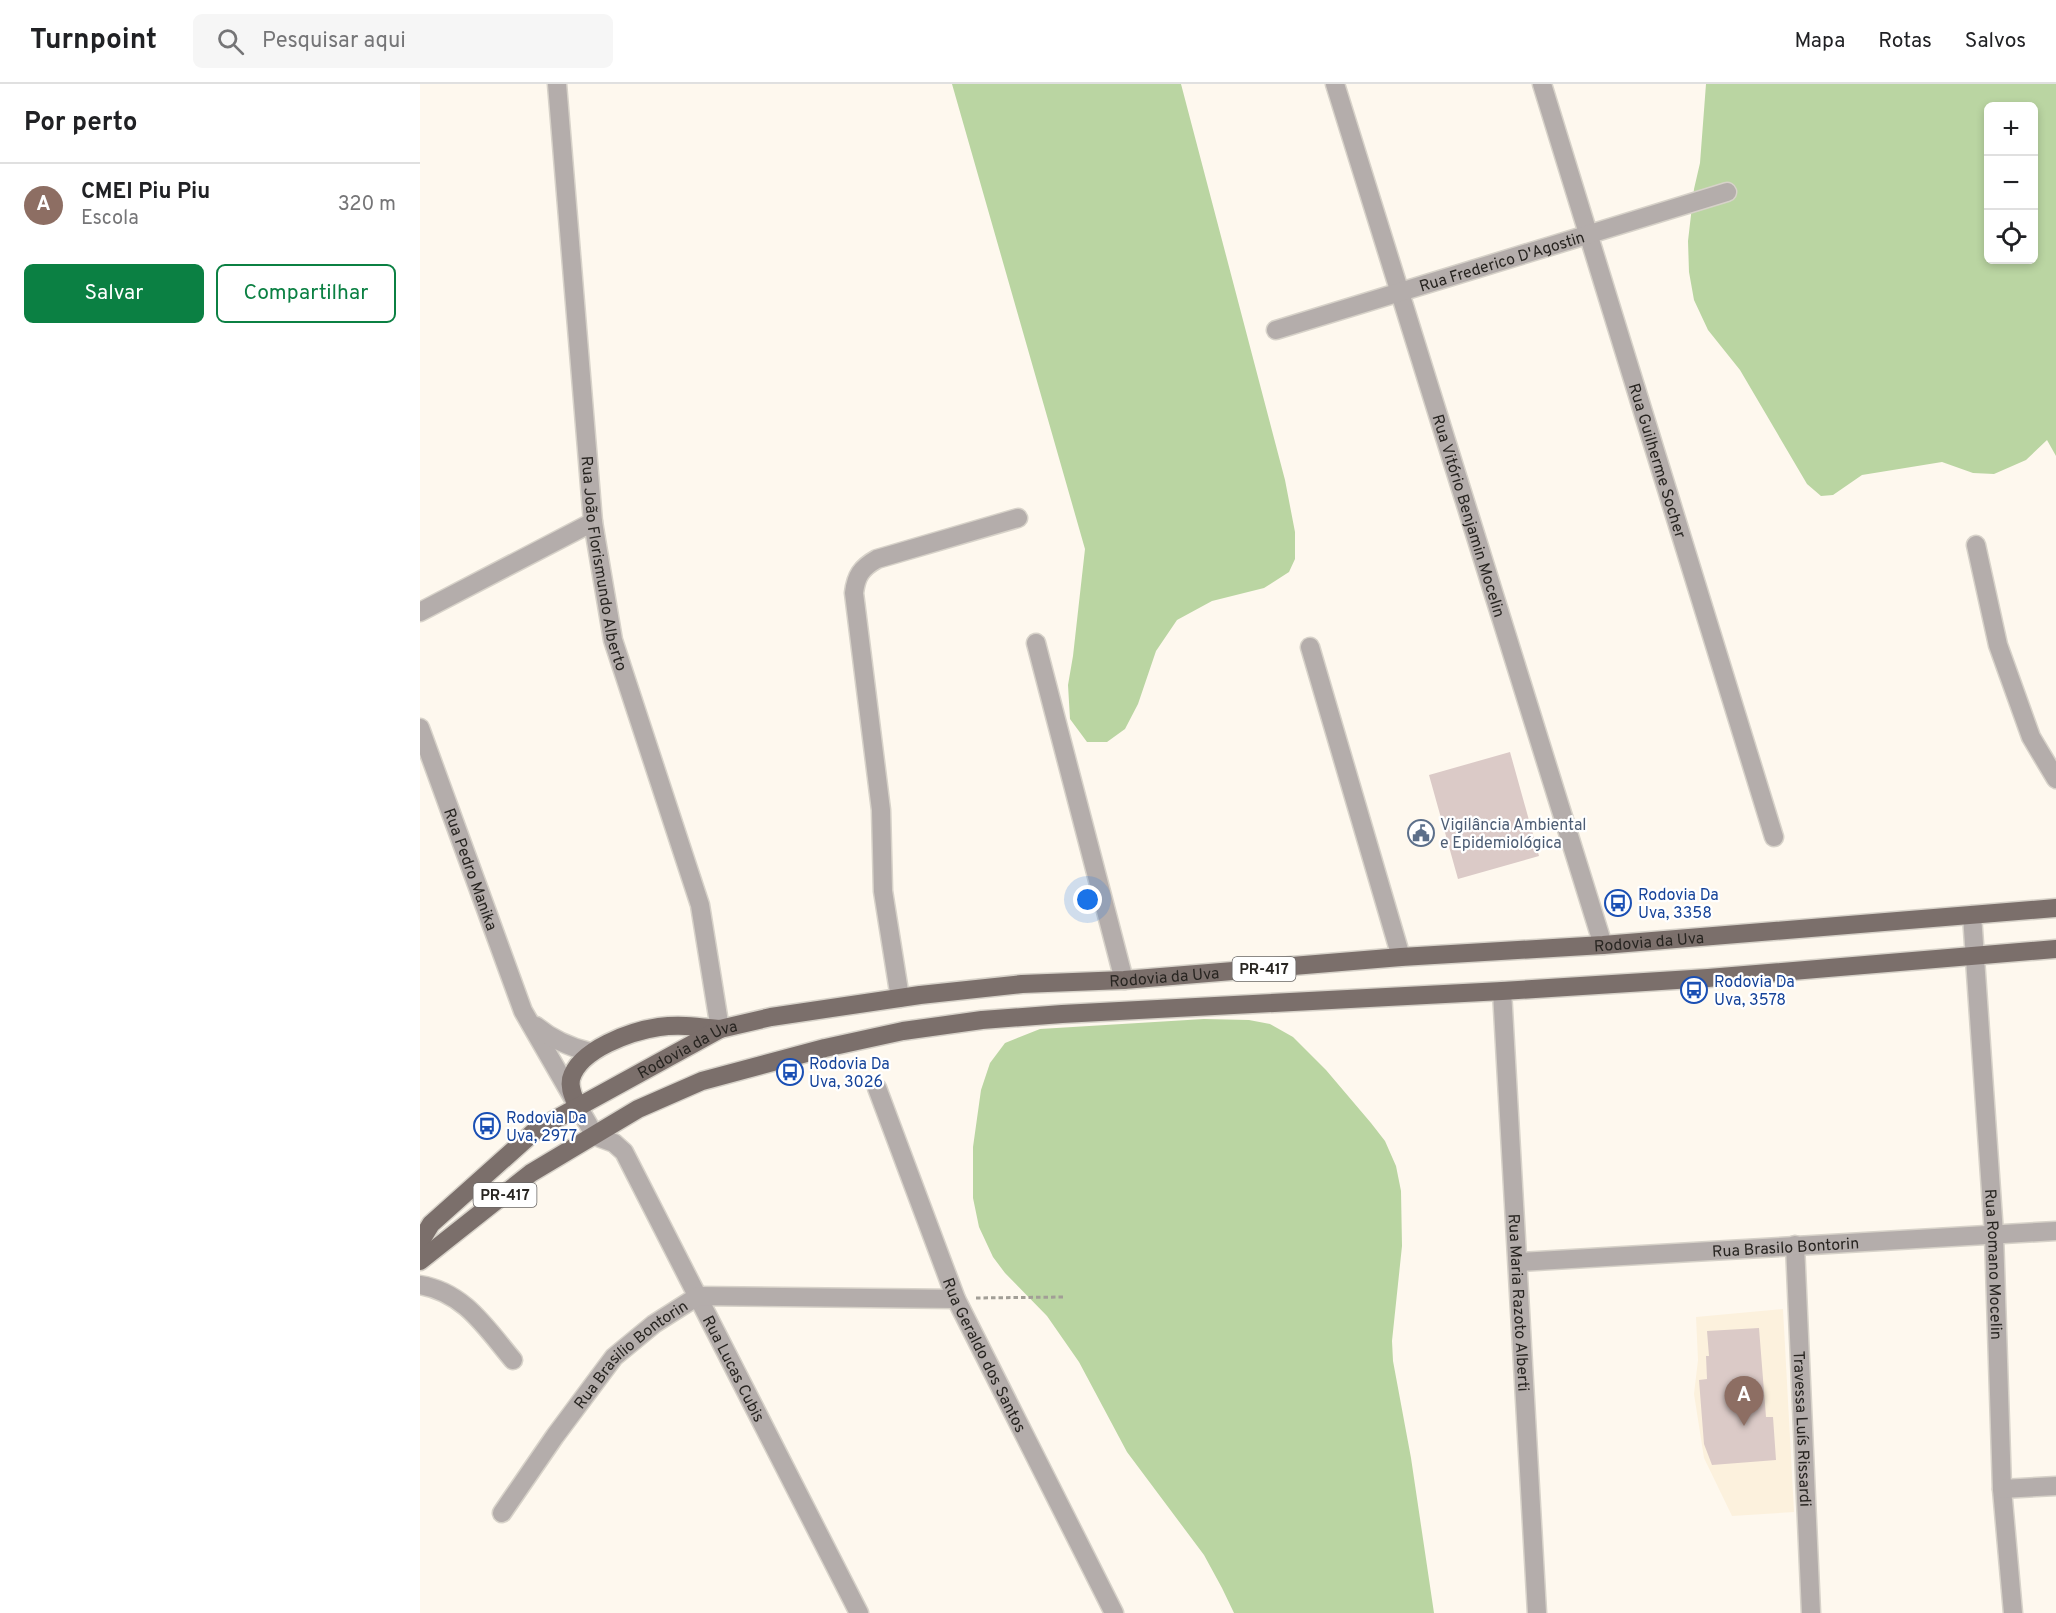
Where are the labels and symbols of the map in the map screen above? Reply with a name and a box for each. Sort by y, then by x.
street label: Rua Frederico D'Agostin [1417,228,1587,298]
street label: Rua Guilherme Socher [1623,381,1689,541]
street label: Rua Vitório Benjamin Mocelin [1426,412,1508,620]
street label: Rua João Florismundo Alberto [576,455,631,674]
street label: Rua Pedro Manika [438,806,501,934]
place label: Vigilância Ambiental e Epidemiológica [1440,816,1587,854]
public building icon: Vigilância Ambiental e Epidemiológica [1406,818,1436,848]
your location [1073,885,1102,914]
place label: Rodovia Da Uva, 3358 [1638,886,1719,924]
bus stop icon: Rodovia Da Uva, 3358 [1603,888,1633,918]
street label: Rodovia da Uva [1593,929,1705,958]
road number: PR-417 [1232,957,1296,981]
street label: Rodovia da Uva [1109,964,1220,993]
place label: Rodovia Da Uva, 3578 [1714,973,1795,1011]
bus stop icon: Rodovia Da Uva, 3578 [1679,975,1709,1005]
street label: Rodovia da Uva [635,1017,740,1084]
place label: Rodovia Da Uva, 3026 [809,1055,890,1093]
bus stop icon: Rodovia Da Uva, 3026 [775,1057,805,1087]
place label: Rodovia Da Uva, 2977 [506,1109,587,1147]
bus stop icon: Rodovia Da Uva, 2977 [472,1111,502,1141]
road number: PR-417 [474,1183,536,1207]
street label: Rua Romano Mocelin [1979,1188,2005,1340]
street label: Rua Maria Razoto Alberti [1503,1213,1533,1392]
street label: Rua Brasilo Bontorin [1712,1234,1860,1263]
street label: Rua Geraldo dos Santos [937,1275,1030,1436]
street label: Rua Brasilio Bontorin [571,1297,692,1414]
street label: Rua Lucas Cubis [697,1313,768,1426]
street label: Travessa Luís Rissardi [1788,1350,1814,1507]
pin: A [1724,1376,1764,1426]

